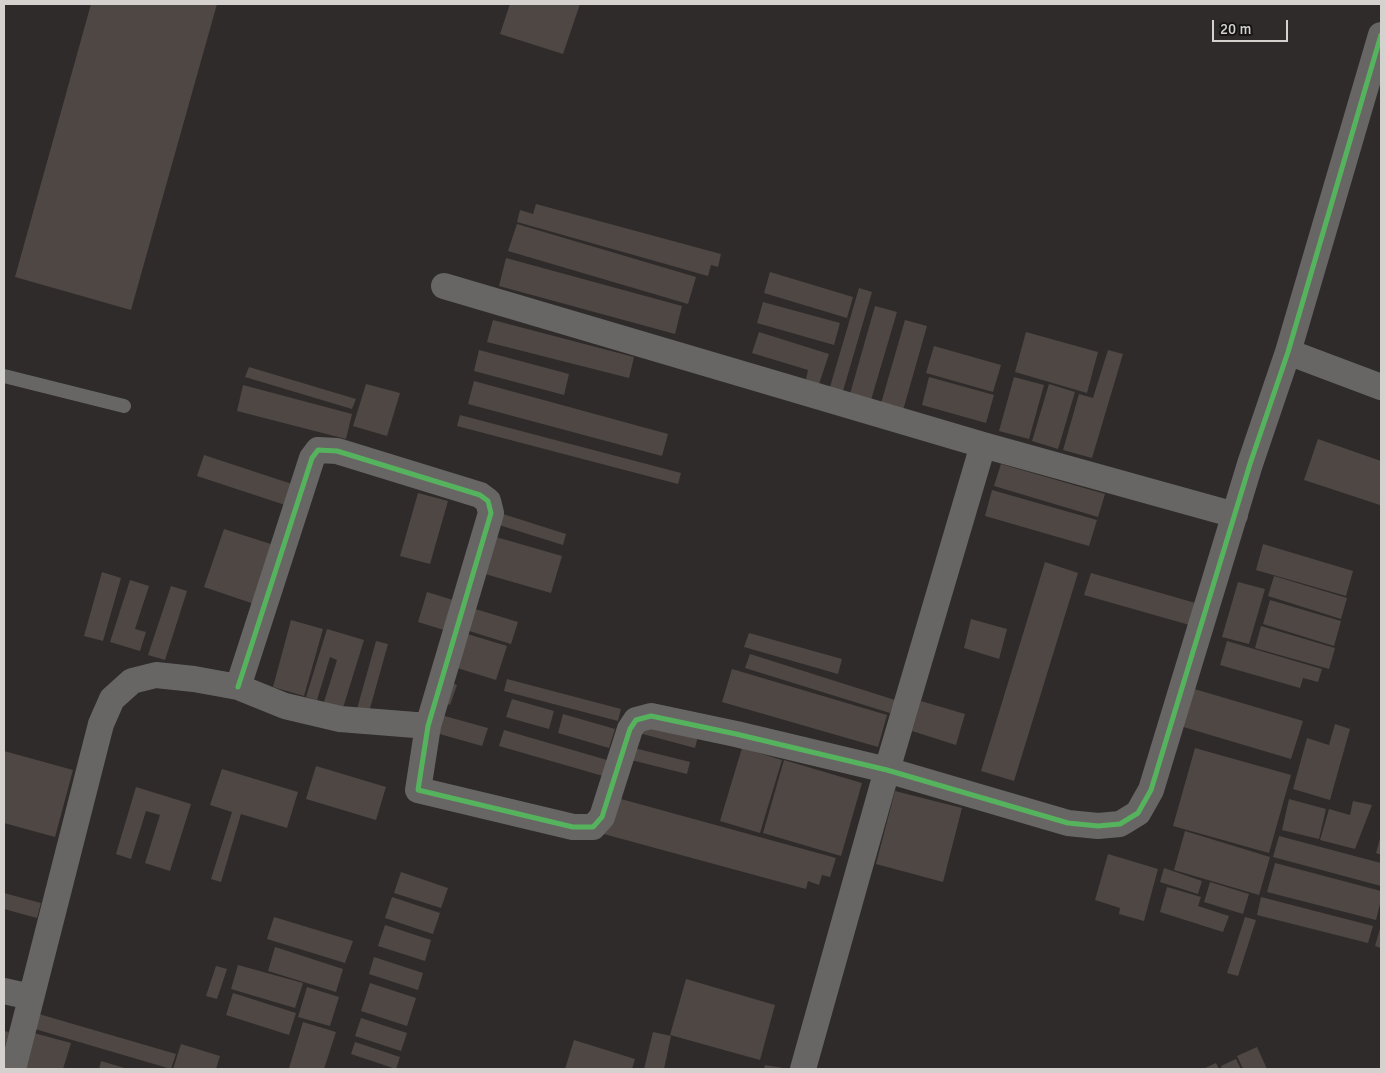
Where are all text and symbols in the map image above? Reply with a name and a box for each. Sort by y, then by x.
scale bar [1215,10,1291,42]
text: 20 m [1220,20,1251,38]

